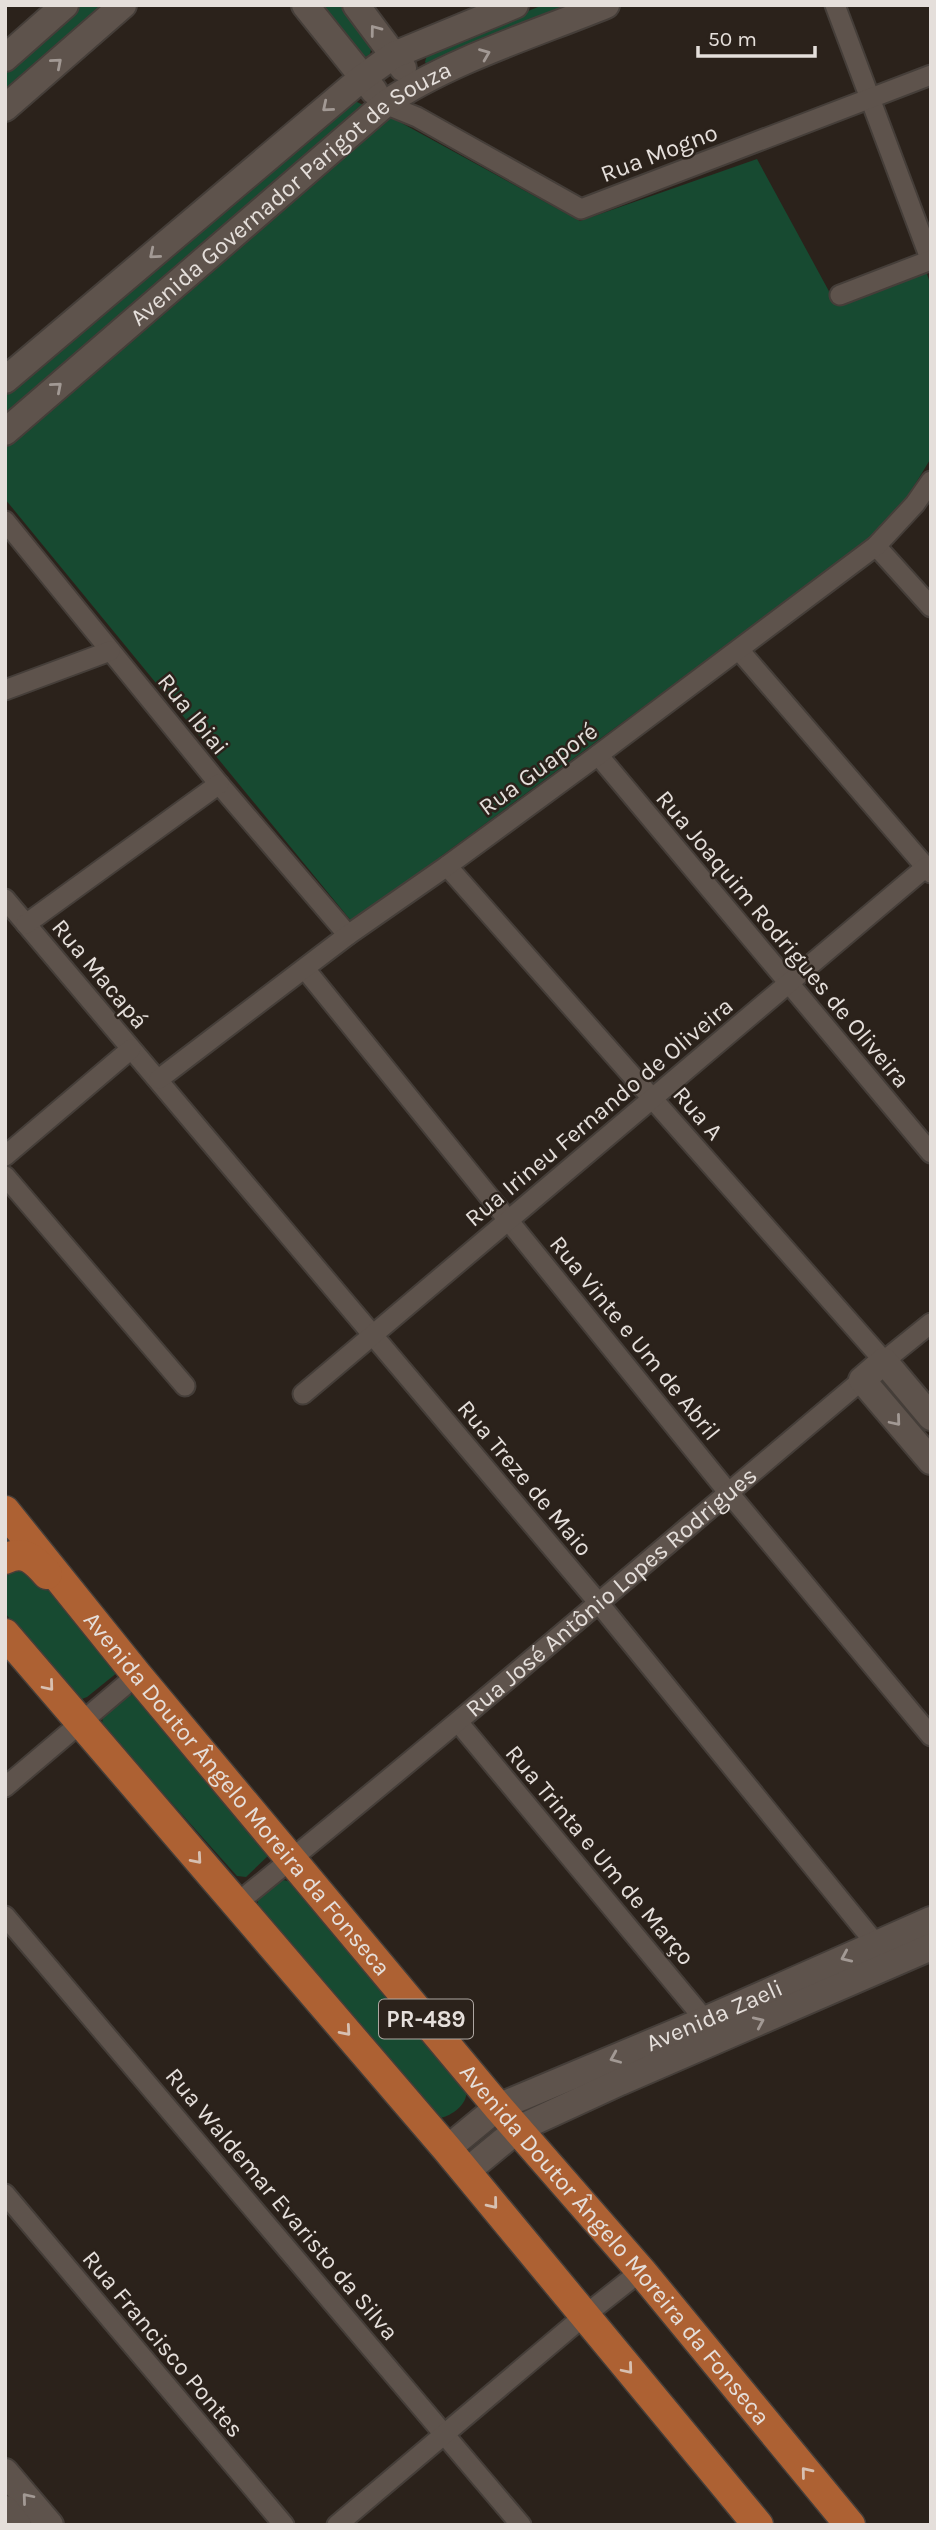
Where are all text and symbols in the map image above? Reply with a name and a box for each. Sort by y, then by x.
scale bar [698,14,815,58]
one-way arrow [371,26,384,38]
text: 50 m [708,27,757,51]
one-way arrow [479,48,491,62]
street label: Avenida Governador Parigot de Souza [124,55,456,332]
one-way arrow [48,59,61,71]
one-way arrow [323,99,336,111]
street label: Rua Mogno [597,118,721,188]
one-way arrow [149,246,162,258]
one-way arrow [49,383,62,395]
street label: Rua Ibiai [152,668,234,760]
street label: Rua Guaporé [473,717,603,821]
street label: Rua Joaquim Rodrigues de Oliveira [650,785,916,1093]
street label: Rua Macapá [46,913,154,1035]
street label: Rua Irineu Fernando de Oliveira [459,992,739,1232]
street label: Rua A [667,1080,729,1146]
street label: Rua Vinte e Um de Abril [544,1230,726,1446]
street label: Rua Treze de Maio [452,1394,598,1562]
one-way arrow [888,1412,900,1425]
street label: Rua José Antônio Lopes Rodrigues [460,1461,763,1723]
street label: Avenida Doutor Ângelo Moreira da Fonseca [78,1606,396,1982]
one-way arrow [41,1678,53,1691]
street label: Rua Trinta e Um de Março [500,1739,700,1971]
one-way arrow [189,1850,201,1863]
one-way arrow [841,1949,853,1963]
street label: Avenida Zaeli [642,1973,787,2057]
road number: PR-489 [379,2000,473,2038]
one-way arrow [752,2016,764,2030]
one-way arrow [338,2023,350,2036]
one-way arrow [610,2050,622,2064]
street label: Avenida Doutor Ângelo Moreira da Fonseca [454,2058,776,2431]
street label: Rua Waldemar Evaristo da Silva [160,2062,404,2346]
one-way arrow [485,2196,497,2209]
street label: Rua Francisco Pontes [77,2245,249,2443]
one-way arrow [620,2360,632,2373]
one-way arrow [802,2467,815,2480]
one-way arrow [23,2494,36,2506]

